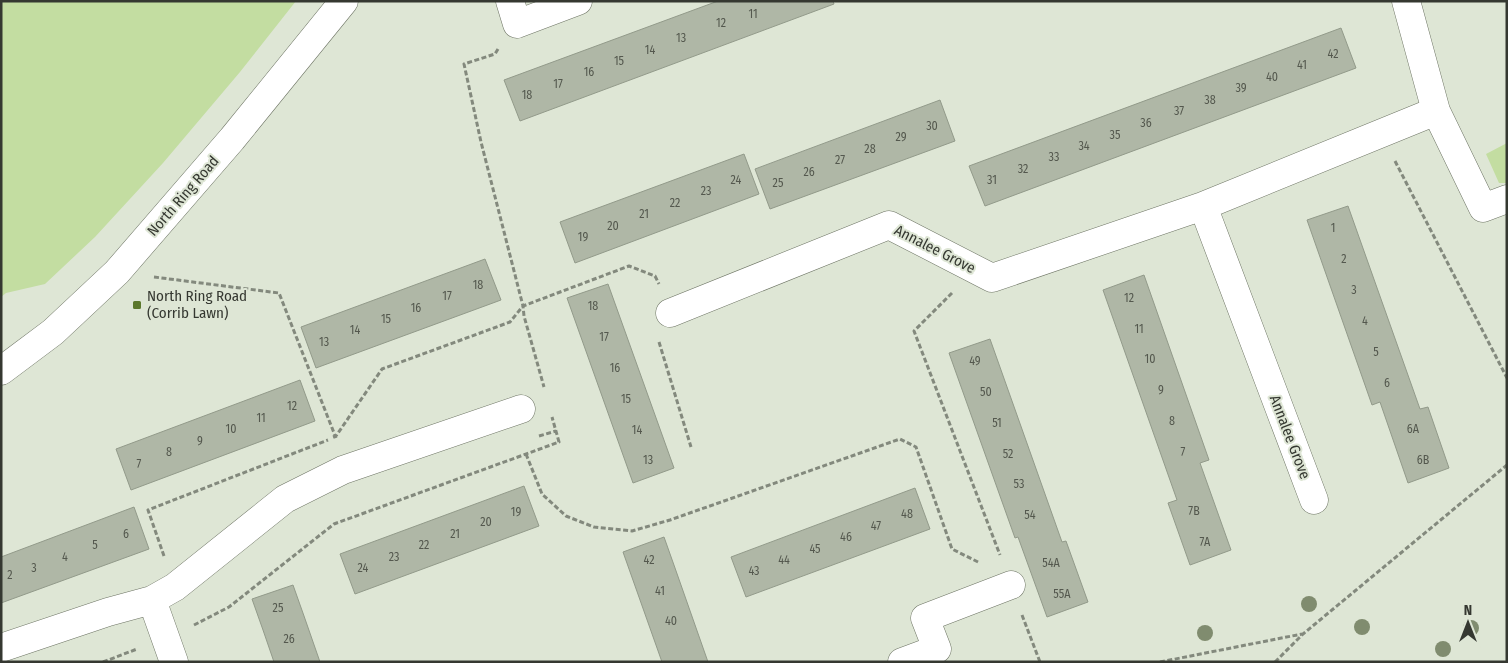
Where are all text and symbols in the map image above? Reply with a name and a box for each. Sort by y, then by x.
house number: 11 [748,7,758,21]
house number: 12 [716,16,726,30]
house number: 13 [676,31,686,45]
house number: 14 [645,43,655,57]
house number: 42 [1328,47,1338,61]
house number: 15 [614,54,625,68]
house number: 41 [1297,58,1307,72]
house number: 16 [584,65,594,79]
house number: 40 [1266,70,1278,84]
house number: 17 [553,77,563,91]
house number: 39 [1235,81,1247,95]
house number: 18 [522,88,532,102]
house number: 38 [1204,93,1216,107]
house number: 37 [1174,104,1184,118]
house number: 36 [1140,116,1152,130]
house number: 30 [926,119,938,133]
house number: 35 [1110,128,1121,142]
house number: 29 [895,130,907,144]
house number: 34 [1078,139,1090,153]
house number: 28 [864,142,876,156]
house number: 33 [1049,150,1059,164]
street label: North Ring Road [143,152,223,240]
house number: 27 [835,153,845,167]
house number: 32 [1018,162,1028,176]
house number: 26 [803,165,815,179]
house number: 24 [731,173,742,187]
house number: 31 [987,173,997,187]
house number: 25 [773,176,784,190]
house number: 23 [701,184,711,198]
house number: 22 [670,196,680,210]
house number: 21 [639,207,649,221]
house number: 20 [607,219,619,233]
street label: Annalee Grove [892,221,978,277]
house number: 1 [1331,221,1335,235]
house number: 19 [578,230,588,244]
house number: 2 [1341,252,1347,266]
house number: 18 [473,278,483,292]
house number: 3 [1351,283,1357,297]
place label: North Ring Road (Corrib Lawn) [147,287,247,322]
house number: 17 [442,289,452,303]
house number: 12 [1124,291,1134,305]
marker: North Ring Road (Corrib Lawn) [131,299,143,311]
house number: 18 [588,299,598,313]
house number: 16 [411,301,421,315]
house number: 15 [381,312,392,326]
house number: 4 [1362,314,1368,328]
house number: 11 [1134,322,1144,336]
house number: 14 [350,323,360,337]
house number: 17 [599,330,609,344]
house number: 13 [319,335,329,349]
house number: 5 [1373,345,1379,359]
house number: 10 [1145,352,1155,366]
house number: 49 [969,354,981,368]
house number: 16 [610,361,620,375]
house number: 6 [1384,376,1390,390]
house number: 9 [1158,383,1164,397]
house number: 50 [980,385,992,399]
house number: 15 [621,392,632,406]
street label: Annalee Grove [1266,393,1314,481]
house number: 12 [287,399,297,413]
house number: 11 [256,411,266,425]
house number: 8 [1169,414,1175,428]
house number: 51 [992,416,1002,430]
house number: 10 [226,422,236,436]
house number: 6A [1407,422,1420,436]
house number: 14 [632,423,642,437]
house number: 9 [197,434,203,448]
house number: 8 [166,445,172,459]
house number: 7 [1181,445,1186,459]
house number: 52 [1003,447,1013,461]
house number: 13 [643,453,653,467]
house number: 6B [1417,453,1430,467]
house number: 7 [137,457,142,471]
house number: 53 [1014,477,1024,491]
house number: 7B [1188,504,1200,518]
house number: 19 [511,505,521,519]
house number: 48 [901,507,913,521]
house number: 54 [1024,508,1036,522]
house number: 20 [480,515,492,529]
house number: 47 [871,519,881,533]
house number: 6 [123,527,129,541]
house number: 21 [450,527,460,541]
house number: 46 [840,530,852,544]
house number: 7A [1200,535,1211,549]
house number: 5 [92,538,98,552]
house number: 22 [419,538,429,552]
house number: 45 [809,542,821,556]
house number: 4 [62,550,68,564]
house number: 23 [389,550,399,564]
house number: 42 [644,553,654,567]
house number: 44 [778,553,790,567]
house number: 54A [1042,556,1060,570]
house number: 3 [31,561,37,575]
house number: 24 [358,561,369,575]
house number: 43 [748,564,760,578]
house number: 2 [7,568,13,582]
house number: 41 [655,584,665,598]
house number: 55A [1053,587,1071,601]
north arrow [1443,598,1493,648]
house number: 25 [273,601,284,615]
text: N [1464,602,1472,619]
house number: 40 [665,614,677,628]
house number: 26 [283,632,295,646]

